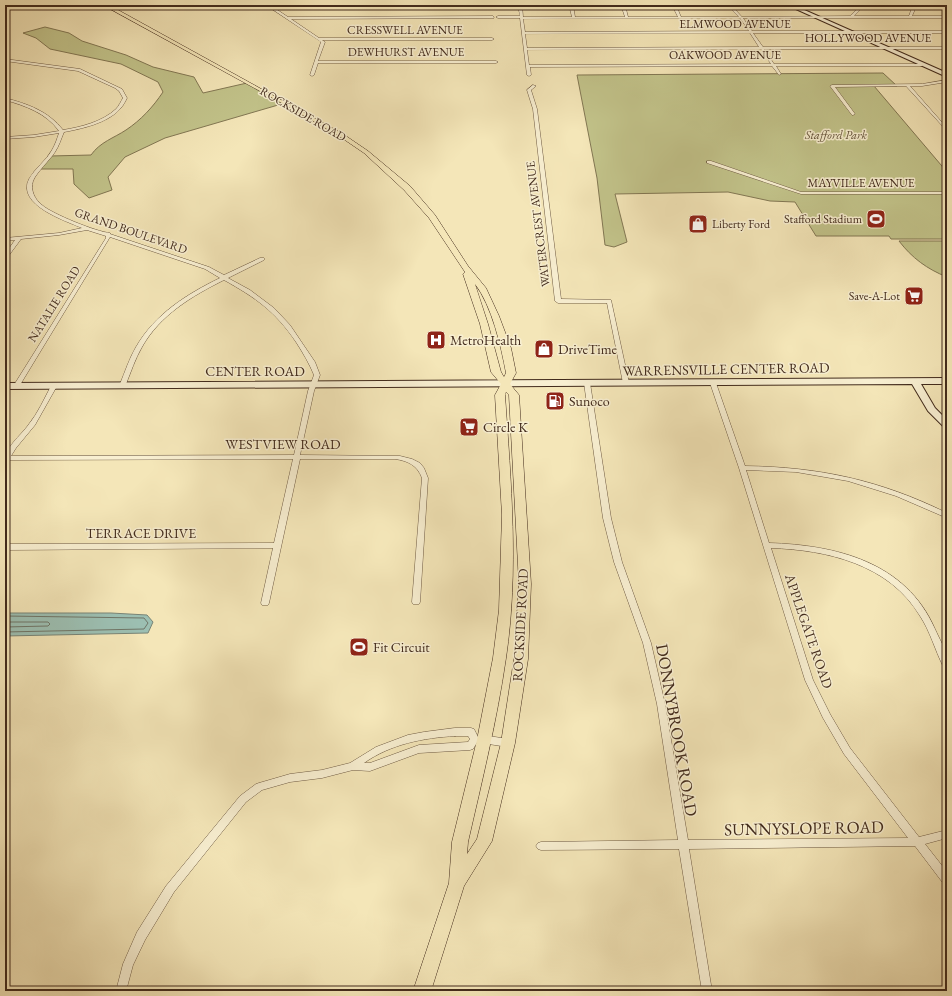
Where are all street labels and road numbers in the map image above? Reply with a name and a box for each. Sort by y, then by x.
street label: ELMWOOD AVENUE [679,16,791,32]
street label: CRESSWELL AVENUE [347,22,463,38]
street label: HOLLYWOOD AVENUE [805,30,932,46]
street label: DEWHURST AVENUE [348,44,465,60]
street label: OAKWOOD AVENUE [669,47,781,63]
street label: ROCKSIDE ROAD [257,83,349,145]
street label: WATERCREST AVENUE [522,160,554,288]
street label: MAYVILLE AVENUE [807,175,915,191]
street label: GRAND BOULEVARD [72,204,190,258]
street label: NATALIE ROAD [24,263,84,345]
street label: WARRENSVILLE CENTER ROAD [622,358,830,380]
street label: CENTER ROAD [205,362,305,380]
street label: WESTVIEW ROAD [225,435,341,453]
street label: TERRACE DRIVE [86,524,196,542]
street label: ROCKSIDE ROAD [508,568,532,682]
street label: APPLEGATE ROAD [781,570,837,691]
street label: DONNYBROOK ROAD [651,642,703,818]
street label: SUNNYSLOPE ROAD [724,816,884,840]

